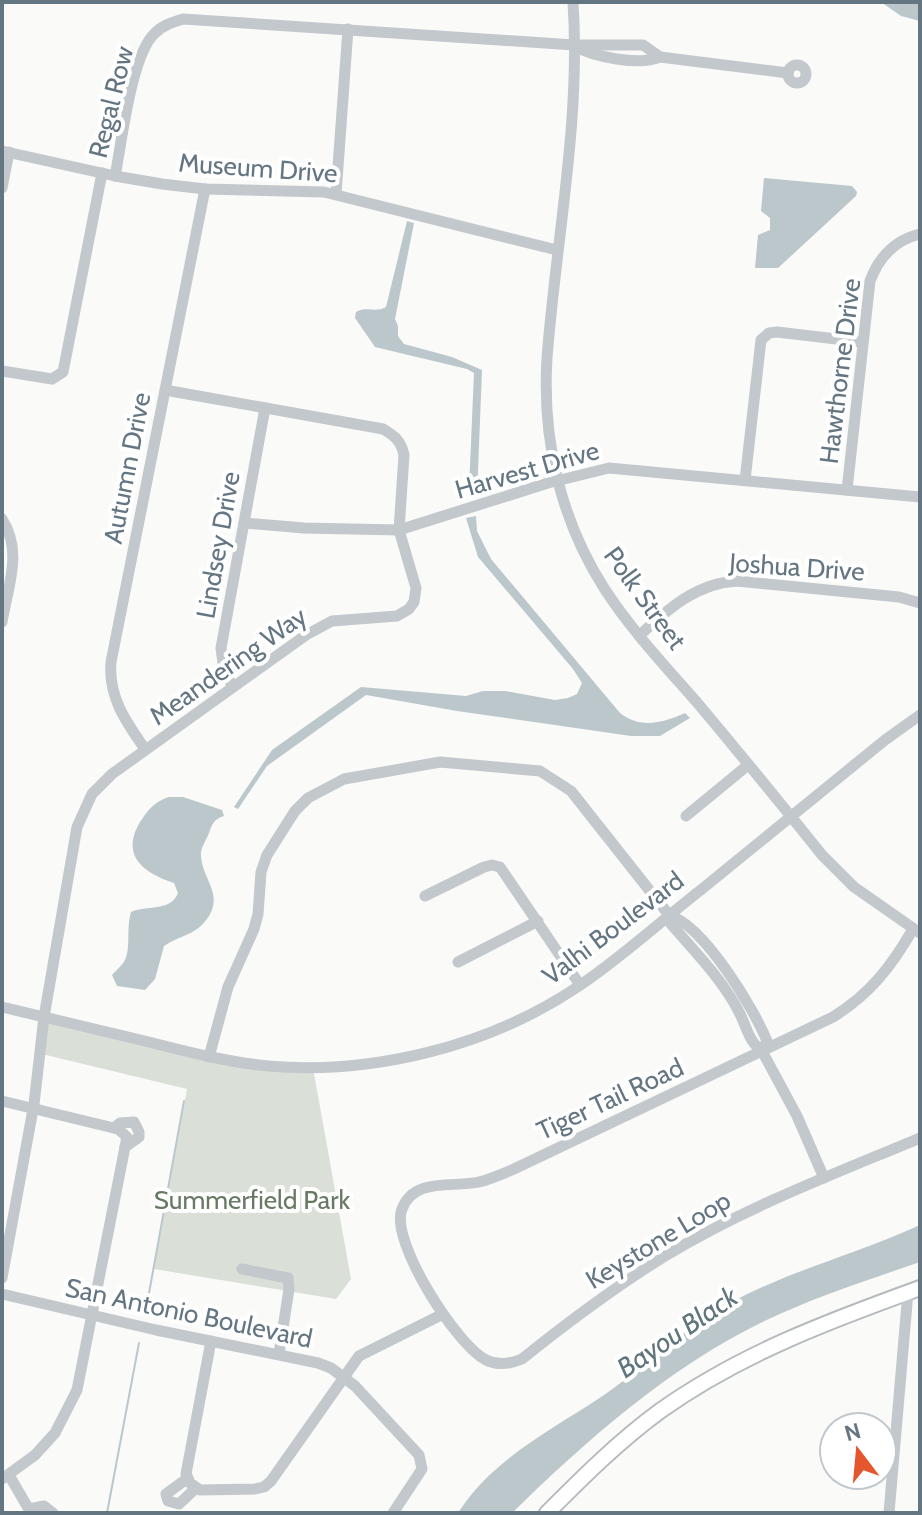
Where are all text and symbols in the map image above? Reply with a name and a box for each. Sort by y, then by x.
street label: Regal Row [82,43,140,161]
street label: Museum Drive [178,146,338,190]
street label: Hawthorne Drive [813,277,867,465]
street label: Autumn Drive [97,390,157,546]
street label: Harvest Drive [451,434,603,506]
street label: Lindsey Drive [189,469,247,621]
street label: Polk Street [597,540,693,656]
street label: Joshua Drive [727,546,866,588]
street label: Meandering Way [143,600,313,732]
street label: Valhi Boulevard [536,864,690,992]
street label: Tiger Tail Road [532,1051,688,1147]
park label: Summerfield Park [154,1184,351,1216]
street label: Keystone Loop [580,1184,736,1296]
street label: San Antonio Boulevard [63,1271,315,1355]
water label: Bayou Black [610,1279,745,1385]
north arrow [818,1411,898,1491]
text: N [841,1417,864,1447]

